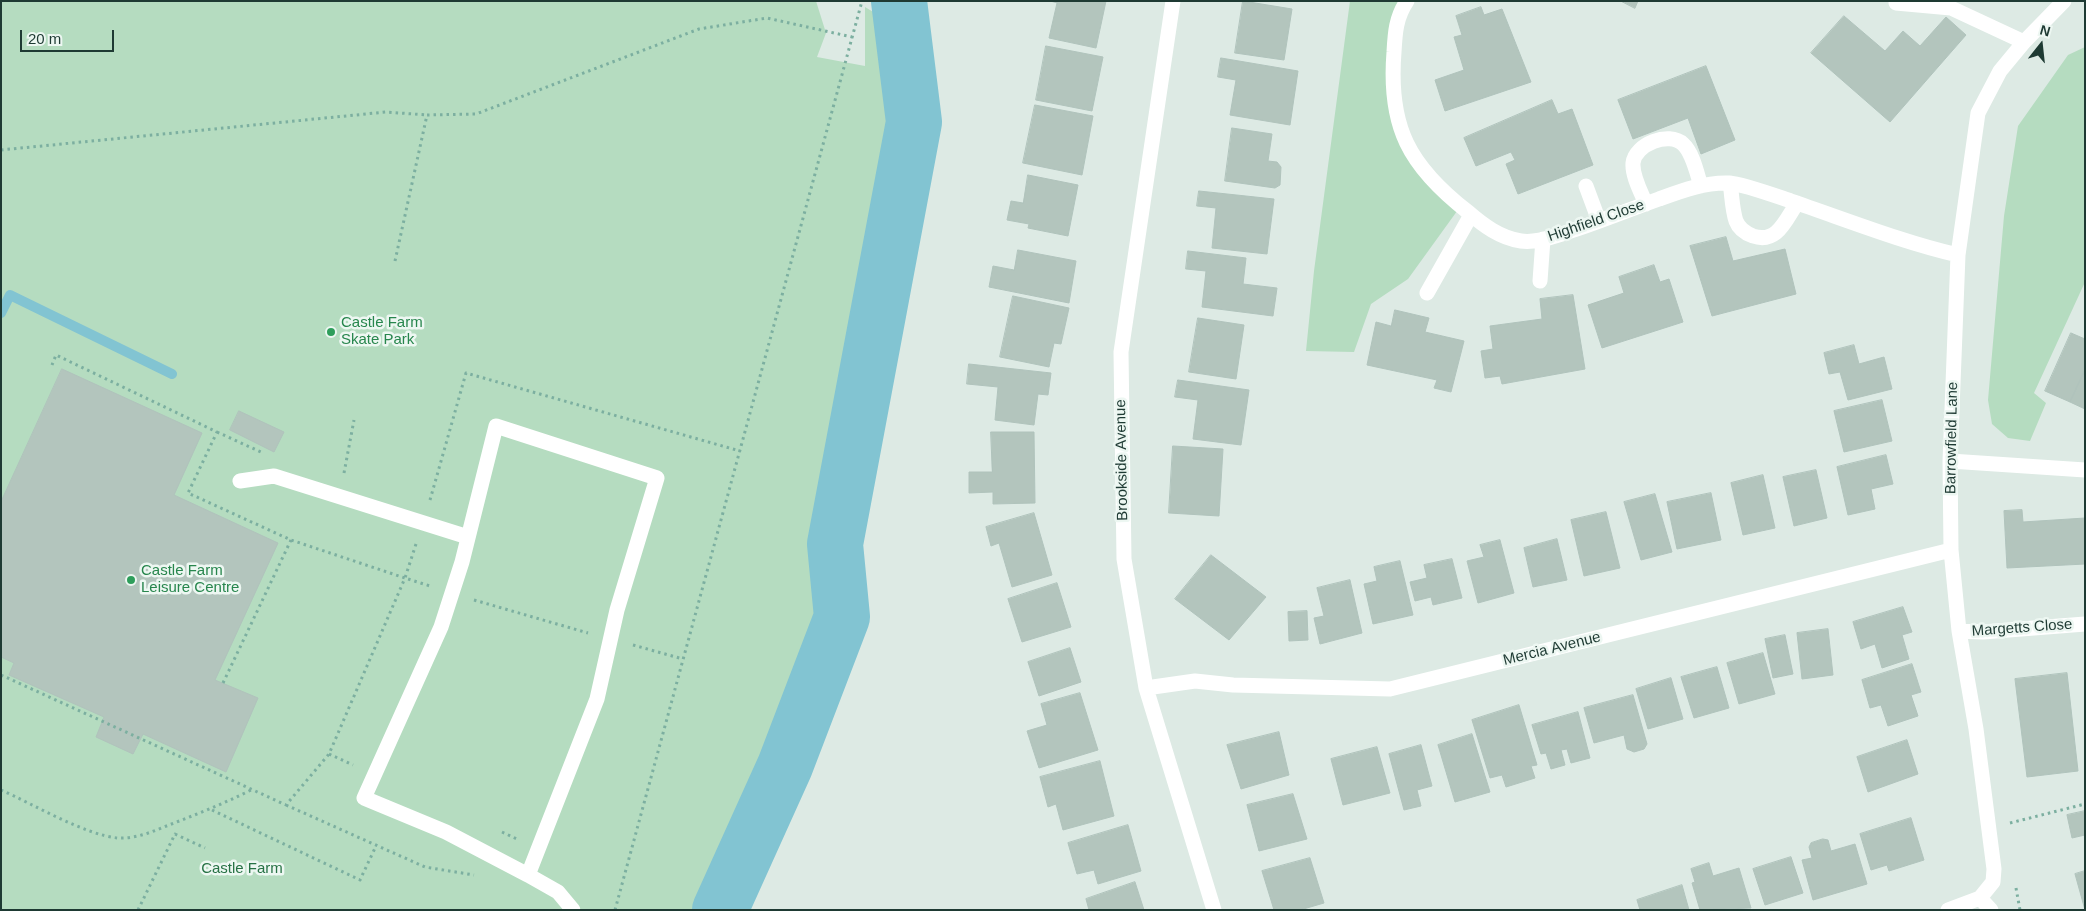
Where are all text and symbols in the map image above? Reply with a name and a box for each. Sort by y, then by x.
scale bar [22,20,116,52]
north arrow [2016,20,2066,70]
text: N [2038,21,2052,40]
text: 20 m [28,30,61,47]
street label: Highfield Close [1545,196,1647,246]
place label: Castle Farm Skate Park [341,314,423,349]
marker: Castle Farm Skate Park [325,326,337,338]
street label: Barrowfield Lane [1942,382,1962,494]
street label: Brookside Avenue [1112,399,1132,521]
place label: Castle Farm Leisure Centre [141,562,239,597]
marker: Castle Farm Leisure Centre [125,574,137,586]
street label: Margetts Close [1971,616,2073,640]
street label: Mercia Avenue [1501,628,1603,670]
park label: Castle Farm [201,860,283,878]

